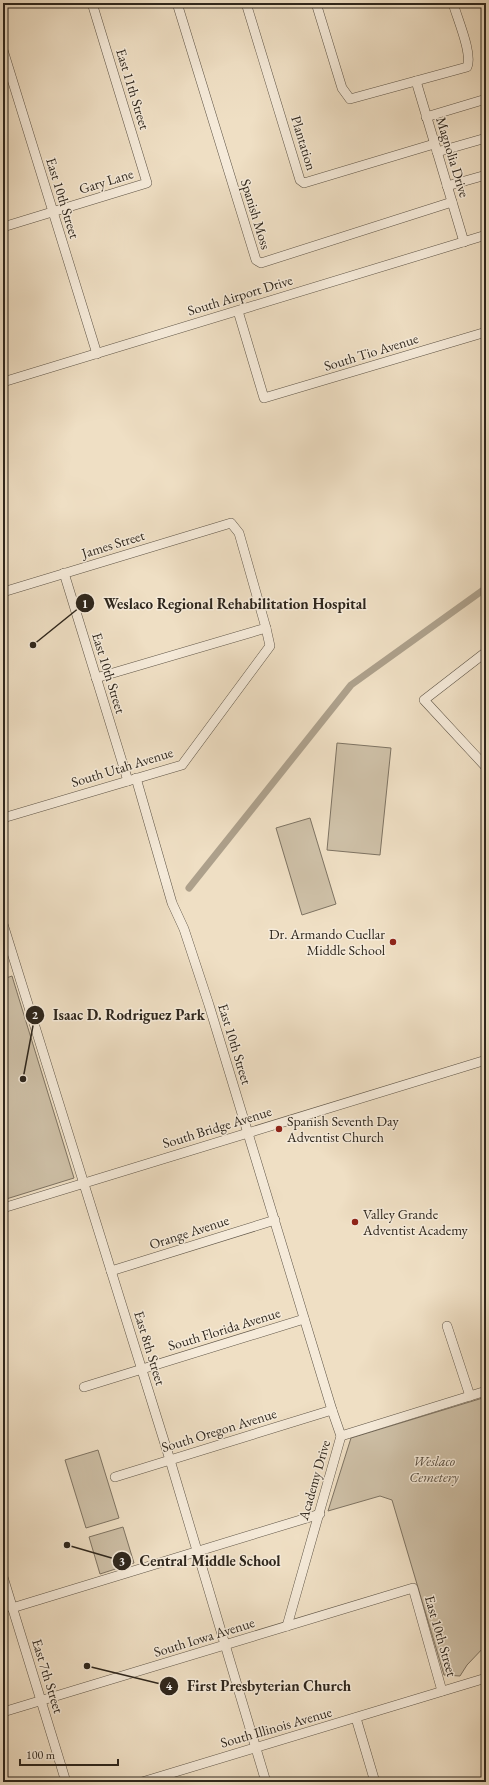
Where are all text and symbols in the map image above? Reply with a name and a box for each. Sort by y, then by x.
street label: East 11th Street [112,46,154,132]
street label: Plantation [287,113,321,173]
street label: Magnolia Drive [432,115,474,200]
street label: East 10th Street [42,155,84,241]
street label: Gary Lane [77,164,136,198]
street label: Spanish Moss [237,177,275,252]
street label: South Airport Drive [185,270,295,320]
street label: South Tio Avenue [322,329,421,375]
street label: James Street [78,526,147,562]
callout: Weslaco Regional Rehabilitation Hospital [75,590,374,617]
text: Weslaco Regional Rehabilitation Hospital [103,594,367,613]
text: 1 [82,596,88,612]
street label: East 10th Street [88,630,130,716]
street label: South Utah Avenue [69,743,176,791]
place label: Dr. Armando Cuellar Middle School [269,925,386,959]
marker: Dr. Armando Cuellar Middle School [388,937,398,947]
street label: East 10th Street [214,1001,256,1087]
callout: Isaac D. Rodriguez Park [25,1002,213,1029]
text: Isaac D. Rodriguez Park [53,1005,206,1024]
text: 2 [32,1007,39,1023]
street label: South Bridge Avenue [160,1102,274,1152]
place label: Spanish Seventh Day Adventist Church [286,1112,399,1146]
marker: Spanish Seventh Day Adventist Church [274,1124,284,1134]
place label: Valley Grande Adventist Academy [362,1205,469,1239]
street label: Orange Avenue [147,1210,232,1253]
marker: Valley Grande Adventist Academy [350,1217,360,1227]
street label: South Florida Avenue [166,1303,283,1355]
street label: East 8th Street [130,1309,170,1388]
street label: South Oregon Avenue [159,1404,279,1456]
street label: Academy Drive [294,1437,334,1523]
park label: Weslaco Cemetery [409,1452,459,1486]
callout: Central Middle School [112,1547,288,1574]
text: Central Middle School [140,1551,281,1570]
text: 3 [119,1553,125,1569]
street label: East 10th Street [421,1593,461,1679]
street label: South Iowa Avenue [151,1613,257,1661]
street label: East 7th Street [28,1637,68,1716]
callout: First Presbyterian Church [159,1673,359,1700]
text: First Presbyterian Church [187,1676,352,1695]
text: 4 [166,1678,173,1694]
street label: South Illinois Avenue [218,1702,334,1752]
scale bar [20,1741,118,1767]
text: 100 m [26,1747,56,1763]

